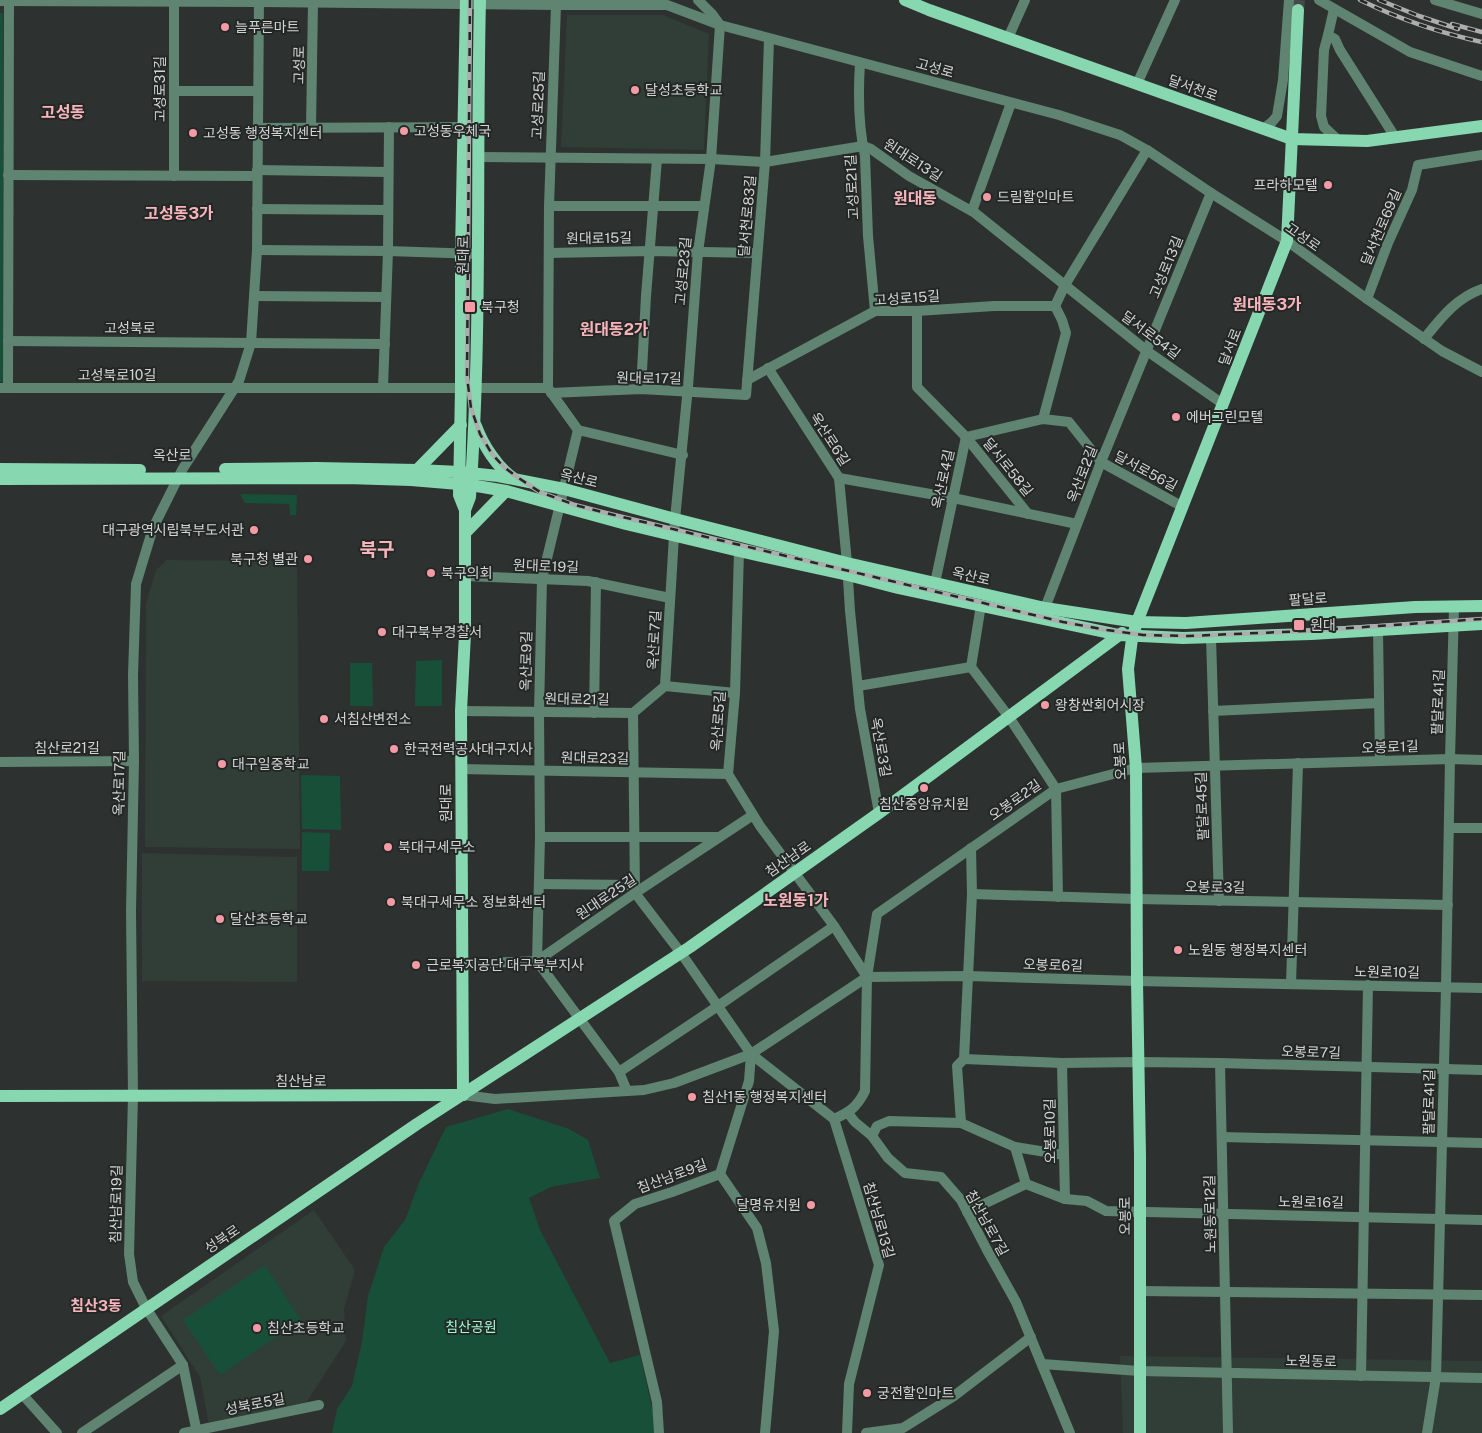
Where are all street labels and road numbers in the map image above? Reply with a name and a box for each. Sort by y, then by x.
street label: 고성로 [291,45,307,84]
street label: 고성로 [914,55,956,81]
street label: 고성로31길 [152,56,168,122]
street label: 고성로25길 [529,70,547,140]
street label: 달서천로 [1166,72,1220,104]
street label: 원대로13길 [881,135,945,185]
street label: 고성로21길 [842,154,862,220]
street label: 달서천로83길 [735,174,759,258]
street label: 달서천로69길 [1358,186,1404,268]
street label: 고성로 [1283,219,1324,255]
street label: 원대로15길 [566,229,632,247]
street label: 고성로13길 [1146,233,1186,301]
street label: 원대로 [455,235,471,274]
street label: 고성로23길 [672,236,694,306]
street label: 고성로15길 [873,288,941,308]
street label: 달서로54길 [1119,308,1183,362]
street label: 고성북로 [104,320,156,336]
street label: 달서로 [1216,326,1244,368]
street label: 고성북로10길 [78,367,156,383]
street label: 원대로17길 [616,369,682,387]
street label: 옥산로6길 [807,409,853,469]
street label: 달서로58길 [980,435,1036,499]
street label: 옥산로2길 [1064,443,1100,505]
street label: 옥산로 [153,447,191,463]
street label: 옥산로4길 [929,448,957,510]
street label: 달서로56길 [1112,448,1180,494]
street label: 옥산로 [558,466,600,490]
street label: 원대로19길 [513,557,579,575]
street label: 옥산로 [950,564,992,588]
street label: 팔달로 [1288,590,1328,608]
street label: 옥산로7길 [644,610,664,670]
street label: 옥산로9길 [517,631,535,691]
street label: 팔달로41길 [1429,669,1447,735]
street label: 원대로21길 [544,690,610,708]
street label: 옥산로5길 [708,690,728,752]
street label: 옥산로3길 [868,716,894,778]
street label: 오봉로1길 [1361,738,1419,756]
street label: 침산로21길 [34,740,100,756]
street label: 오봉로 [1111,741,1129,781]
street label: 원대로23길 [561,749,629,767]
street label: 옥산로17길 [110,750,128,816]
street label: 팔달로45길 [1193,771,1211,841]
street label: 오봉로2길 [986,776,1044,824]
street label: 원대로 [438,784,454,822]
street label: 침산남로 [762,838,814,880]
street label: 원대로25길 [573,871,639,923]
street label: 오봉로3길 [1185,878,1245,896]
street label: 오봉로6길 [1023,956,1083,974]
street label: 노원로10길 [1354,963,1420,981]
street label: 오봉로7길 [1281,1043,1341,1061]
street label: 팔달로41길 [1420,1069,1438,1135]
street label: 침산남로 [275,1073,327,1089]
street label: 오봉로10길 [1041,1098,1059,1164]
street label: 침산남로9길 [635,1156,709,1196]
street label: 침산남로19길 [107,1164,125,1244]
street label: 노원동로12길 [1201,1175,1219,1253]
street label: 침산남로13길 [860,1180,898,1260]
street label: 침산남로7길 [962,1187,1012,1259]
street label: 노원로16길 [1278,1193,1344,1211]
street label: 오봉로 [1117,1197,1133,1235]
street label: 성북로 [202,1221,243,1256]
street label: 노원동로 [1285,1353,1337,1369]
street label: 성북로5길 [224,1390,286,1418]

